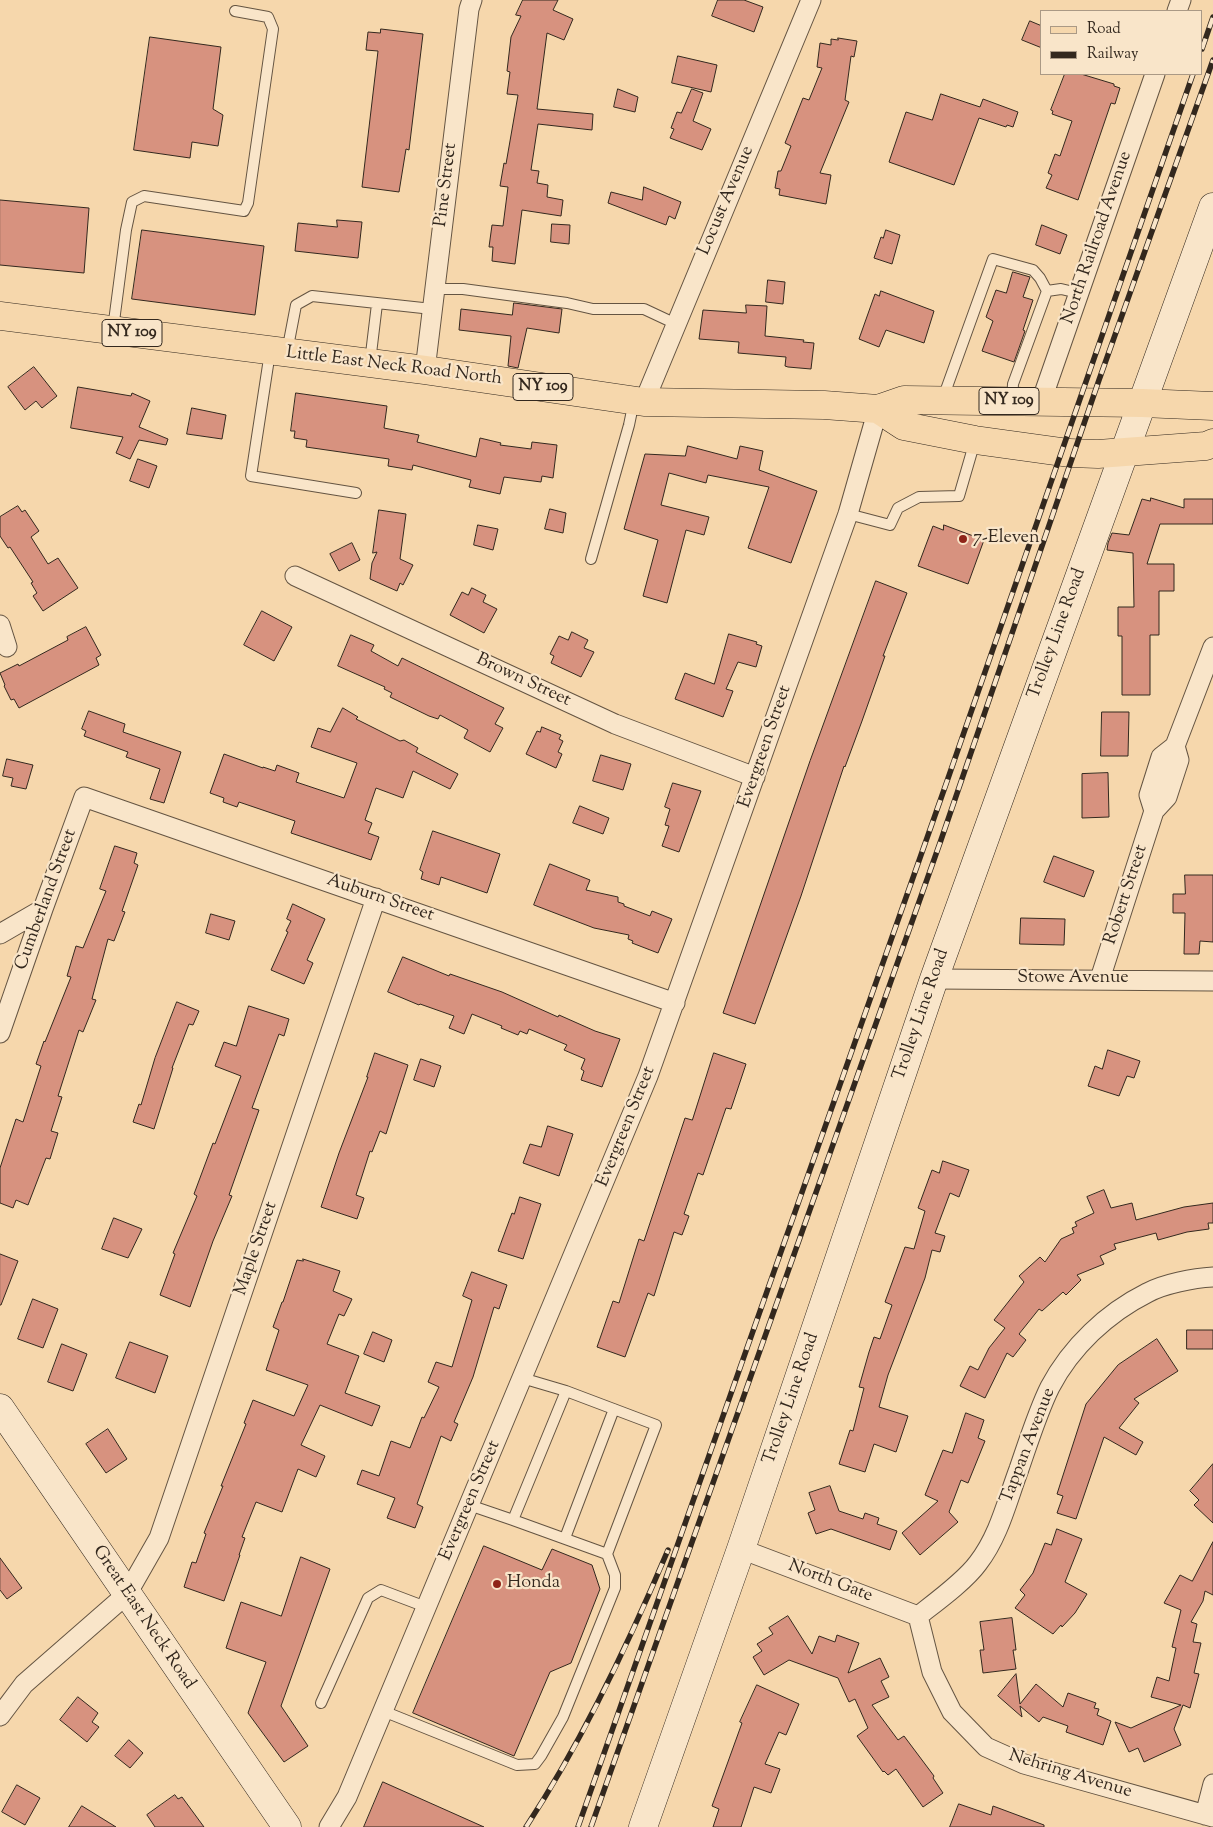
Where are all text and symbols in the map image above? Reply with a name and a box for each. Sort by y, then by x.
legend [1040,10,1203,75]
text: Road [1087,19,1121,40]
text: Railway [1087,44,1138,65]
street label: Pine Street [431,142,463,228]
street label: Locust Avenue [694,143,760,259]
street label: North Railroad Avenue [1058,149,1138,327]
road number: NY 109 [102,319,162,346]
street label: Little East Neck Road North [285,343,503,391]
road number: NY 109 [513,374,573,401]
road number: NY 109 [979,388,1039,414]
place label: 7-Eleven [973,528,1040,550]
marker: 7-Eleven [957,533,969,545]
street label: Trolley Line Road [1024,566,1092,702]
street label: Brown Street [472,650,574,712]
street label: Evergreen Street [735,683,797,811]
street label: Cumberland Street [11,827,83,973]
street label: Robert Street [1101,842,1153,948]
street label: Auburn Street [323,871,437,927]
street label: Trolley Line Road [889,946,955,1084]
street label: Stowe Avenue [1017,968,1129,990]
street label: Evergreen Street [593,1064,661,1190]
street label: Maple Street [231,1199,283,1299]
street label: Trolley Line Road [759,1330,825,1468]
street label: Tappan Avenue [997,1385,1061,1507]
street label: Evergreen Street [436,1438,506,1564]
street label: Great East Neck Road [87,1542,199,1694]
street label: North Gate [785,1556,875,1608]
place label: Honda [507,1573,560,1595]
marker: Honda [491,1578,503,1590]
street label: Nehring Avenue [1006,1746,1134,1804]

